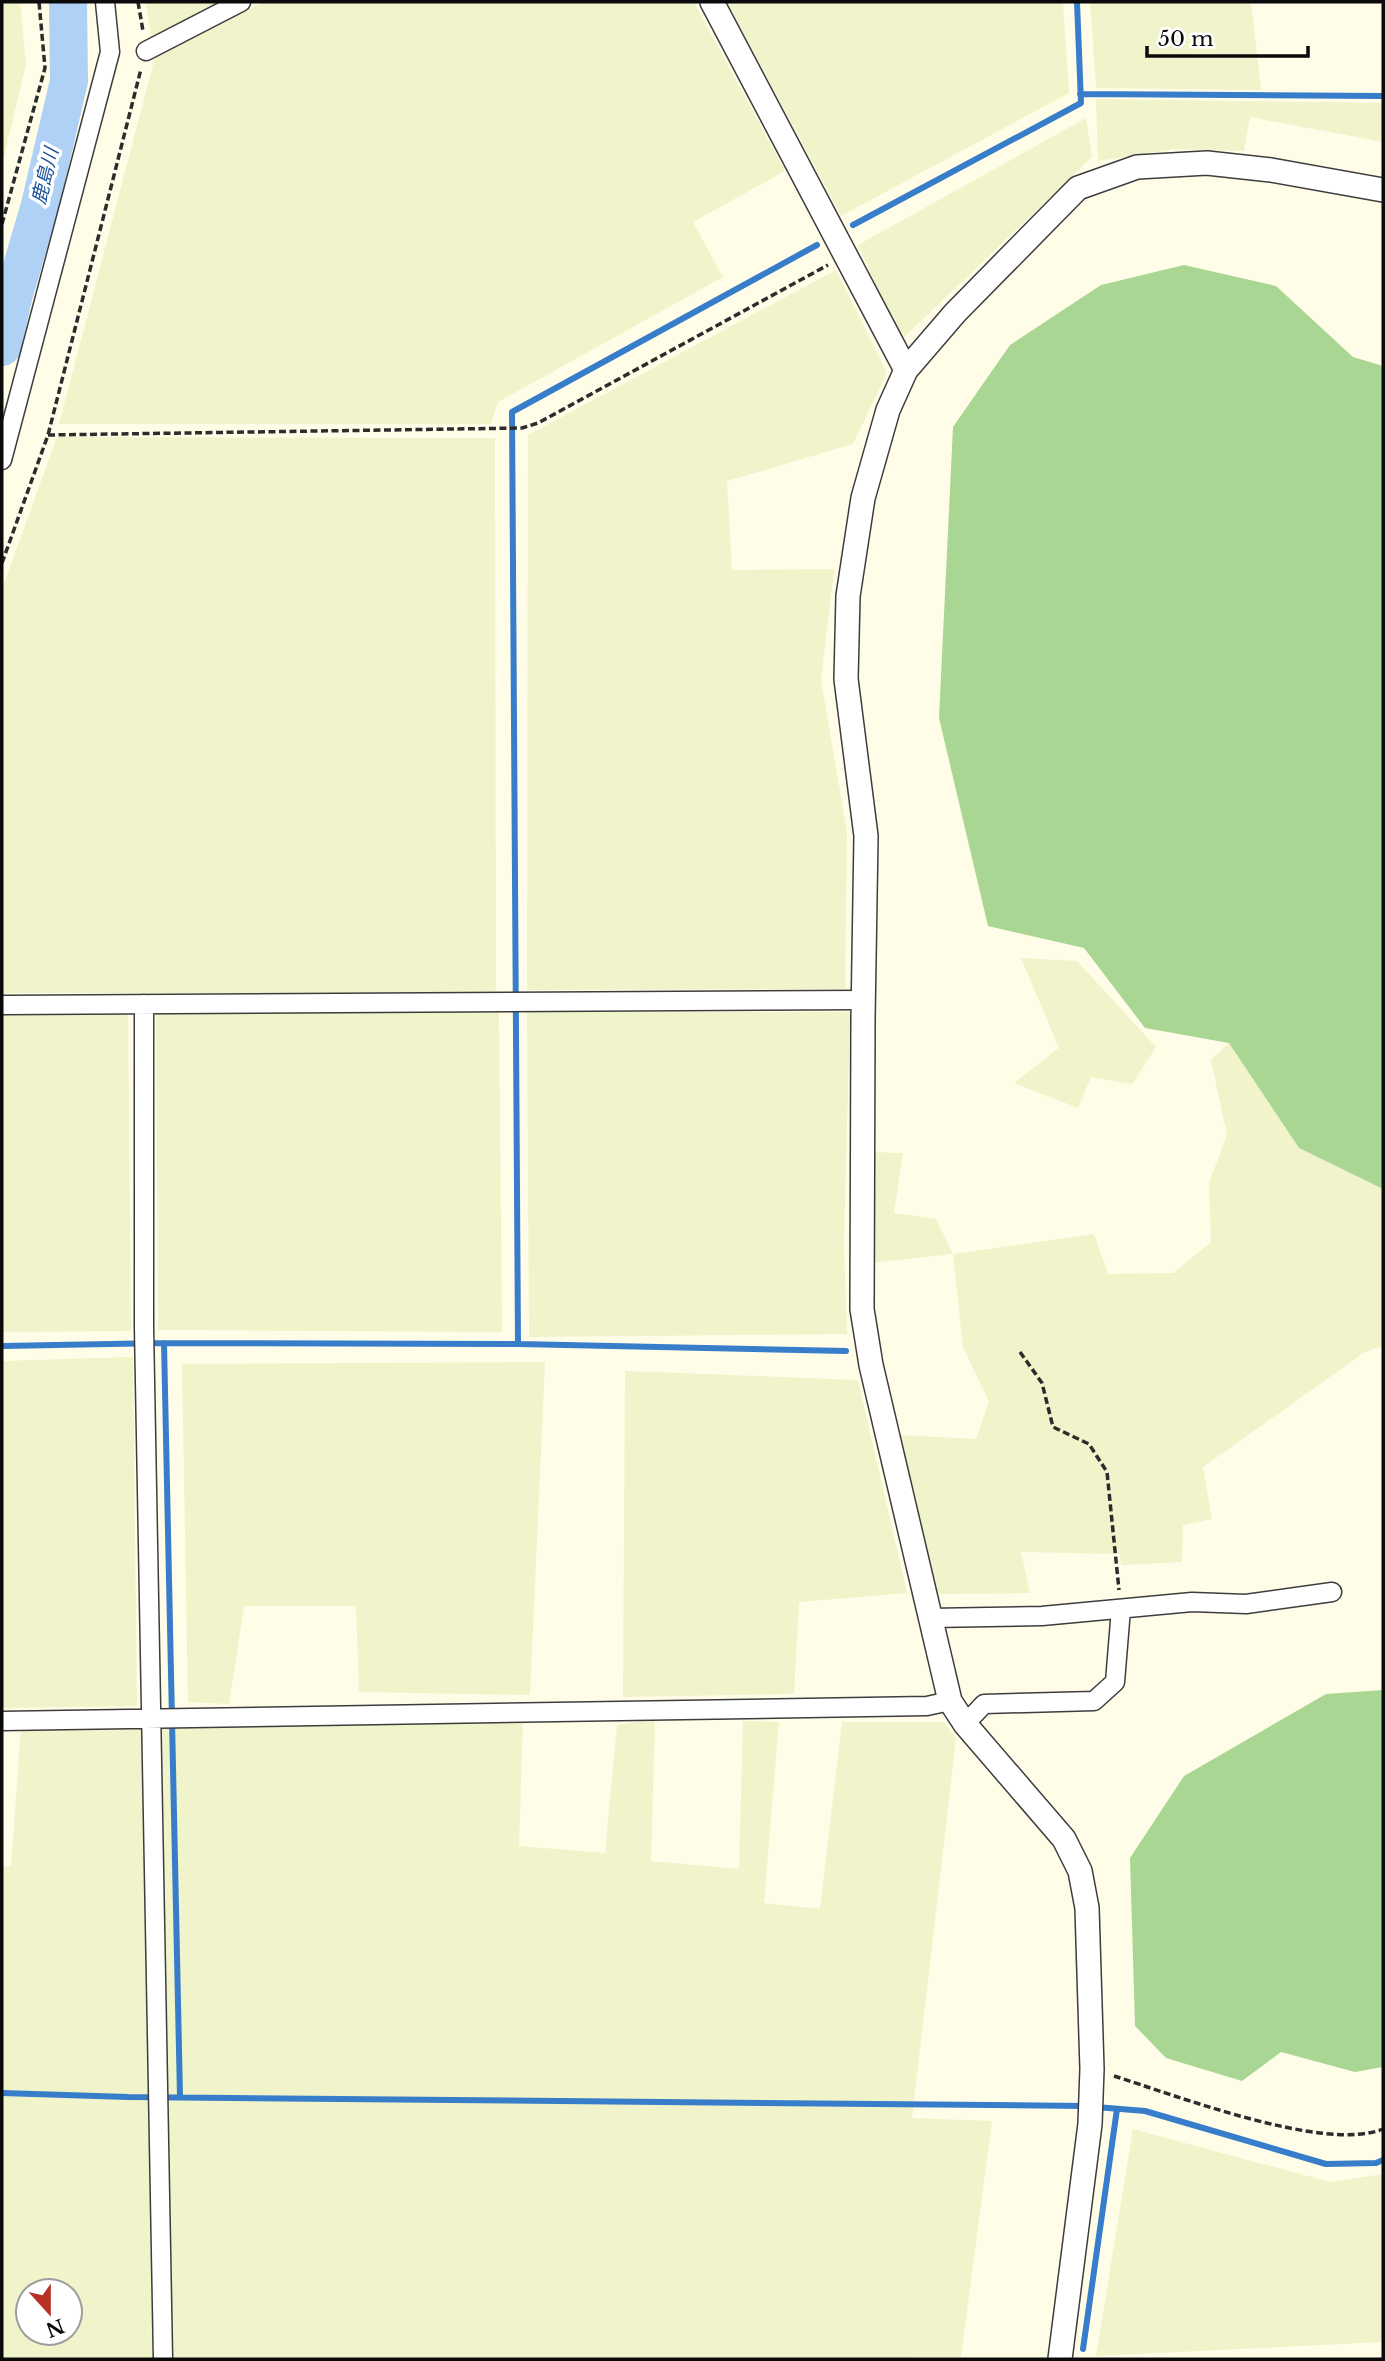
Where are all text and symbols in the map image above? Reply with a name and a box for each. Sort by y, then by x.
scale bar [1147,14,1308,58]
text: 50 m [1158,26,1214,52]
water label: 鹿島川 [27,144,64,206]
north arrow [14,2277,84,2347]
text: N [42,2313,67,2341]

